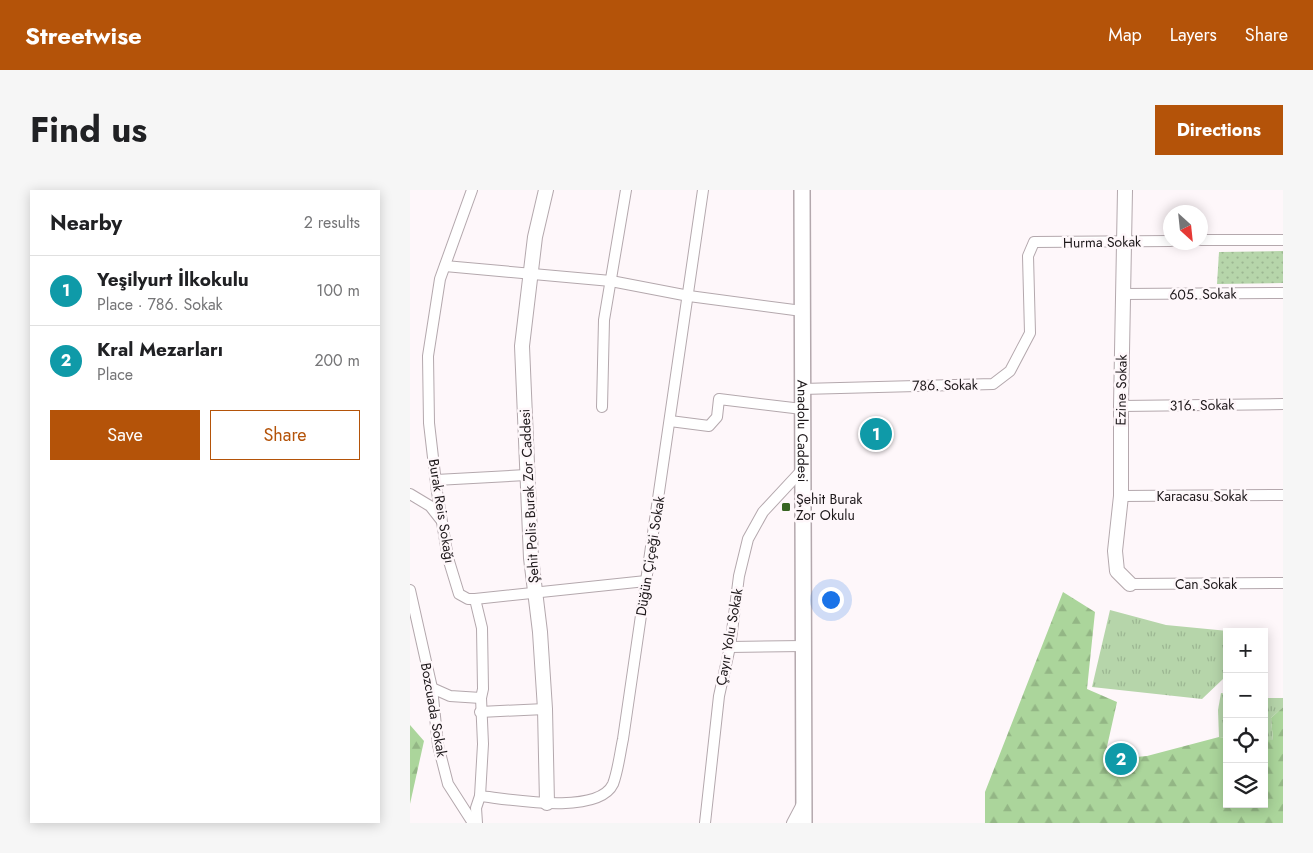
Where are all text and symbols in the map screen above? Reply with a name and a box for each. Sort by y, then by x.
text: Streetwise [25,18,142,53]
text: Map [1108,22,1142,48]
text: Layers [1170,22,1217,48]
text: Share [1245,22,1288,48]
text: Find us [30,105,147,155]
button: Directions [1155,105,1283,155]
north arrow [1163,205,1208,250]
text: Nearby [50,208,122,238]
text: 2 results [304,211,360,234]
street label: Hurma Sokak [1063,231,1142,253]
text: Yeşilyurt İlkokulu [97,266,249,293]
text: 1 [62,279,70,302]
text: 100 m [316,279,360,302]
street label: 605. Sokak [1169,283,1238,305]
text: Place · 786. Sokak [97,293,223,316]
text: Kral Mezarları [97,336,223,363]
text: 2 [61,349,71,372]
text: 200 m [314,349,360,372]
street label: Ezine Sokak [1110,354,1132,426]
text: Place [97,363,133,386]
street label: 786. Sokak [912,374,979,396]
street label: Anadolu Caddesi [793,380,813,482]
street label: 316. Sokak [1169,394,1235,416]
street label: Şehit Polis Burak Zor Caddesi [514,408,544,584]
button: Save [50,410,200,460]
button: Share [210,410,360,460]
pin: 1 [860,415,892,453]
street label: Burak Reis Sokağı [424,457,460,565]
street label: Karacasu Sokak [1156,486,1248,506]
place label: Şehit Burak Zor Okulu [796,489,863,525]
street label: Düğün Çiçeği Sokak [631,494,669,617]
marker: Şehit Burak Zor Okulu [780,501,792,513]
street label: Can Sokak [1175,574,1238,594]
street label: Çayır Yolu Sokak [711,586,748,687]
your location [818,587,844,613]
map controls [1223,628,1268,808]
button: + [1223,628,1268,673]
street label: Bozcuada Sokak [416,661,452,760]
button: − [1223,673,1268,718]
button: locate [1223,718,1268,763]
pin: 2 [1105,740,1137,778]
button: layers [1223,763,1268,808]

